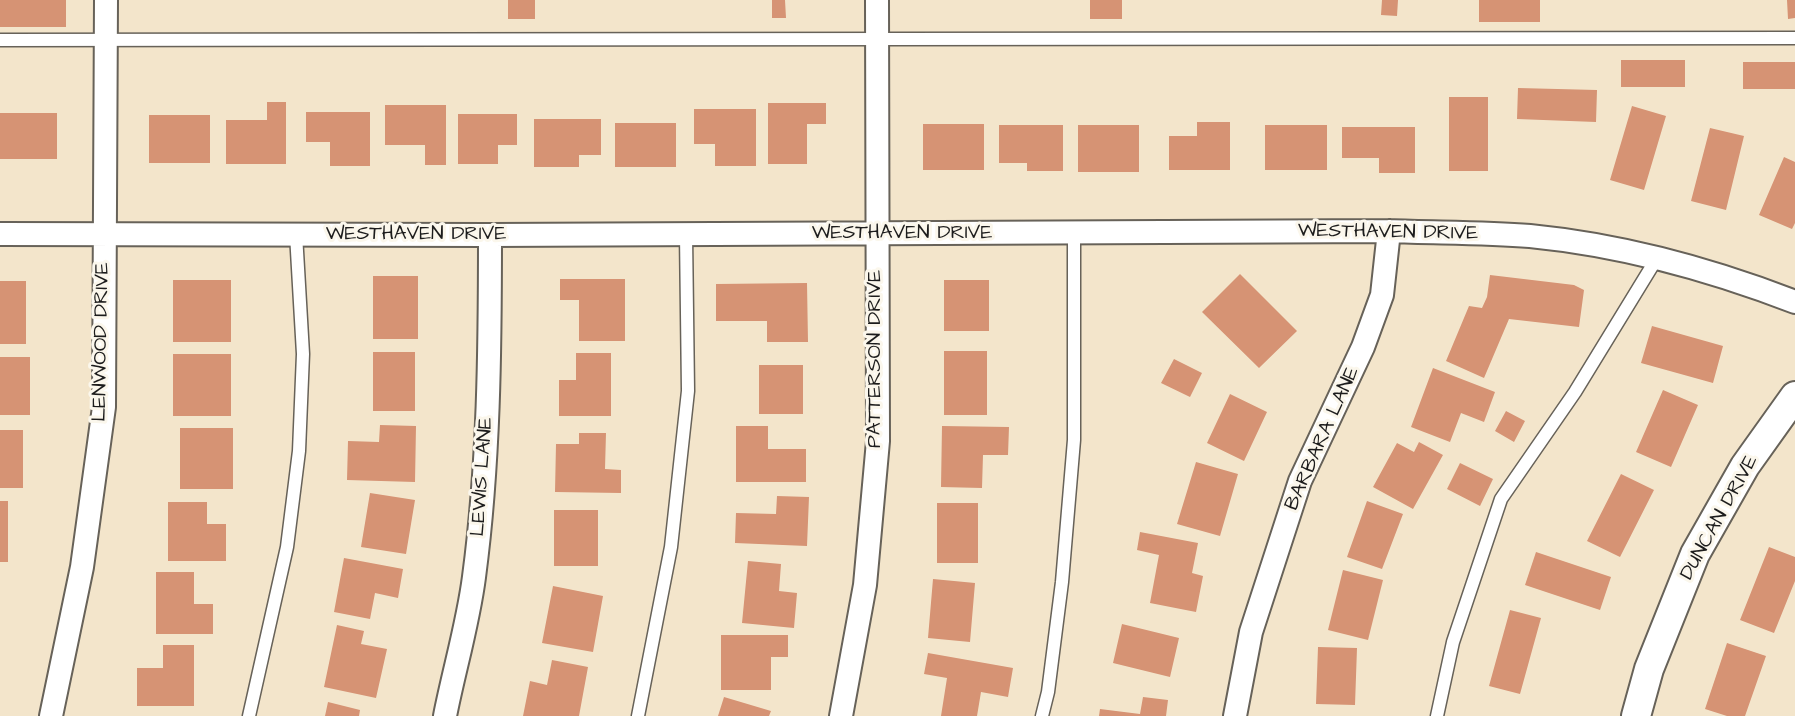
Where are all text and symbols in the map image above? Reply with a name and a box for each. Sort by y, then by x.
street label: WESTHAVEN DRIVE [1298,219,1478,247]
street label: WESTHAVEN DRIVE [812,222,992,246]
street label: WESTHAVEN DRIVE [326,223,506,247]
street label: LENWOOD DRIVE [89,262,115,422]
street label: PATTERSON DRIVE [864,270,888,448]
street label: BARBARA LANE [1281,364,1365,514]
street label: LEWIS LANE [467,417,499,537]
street label: DUNCAN DRIVE [1676,451,1764,585]

